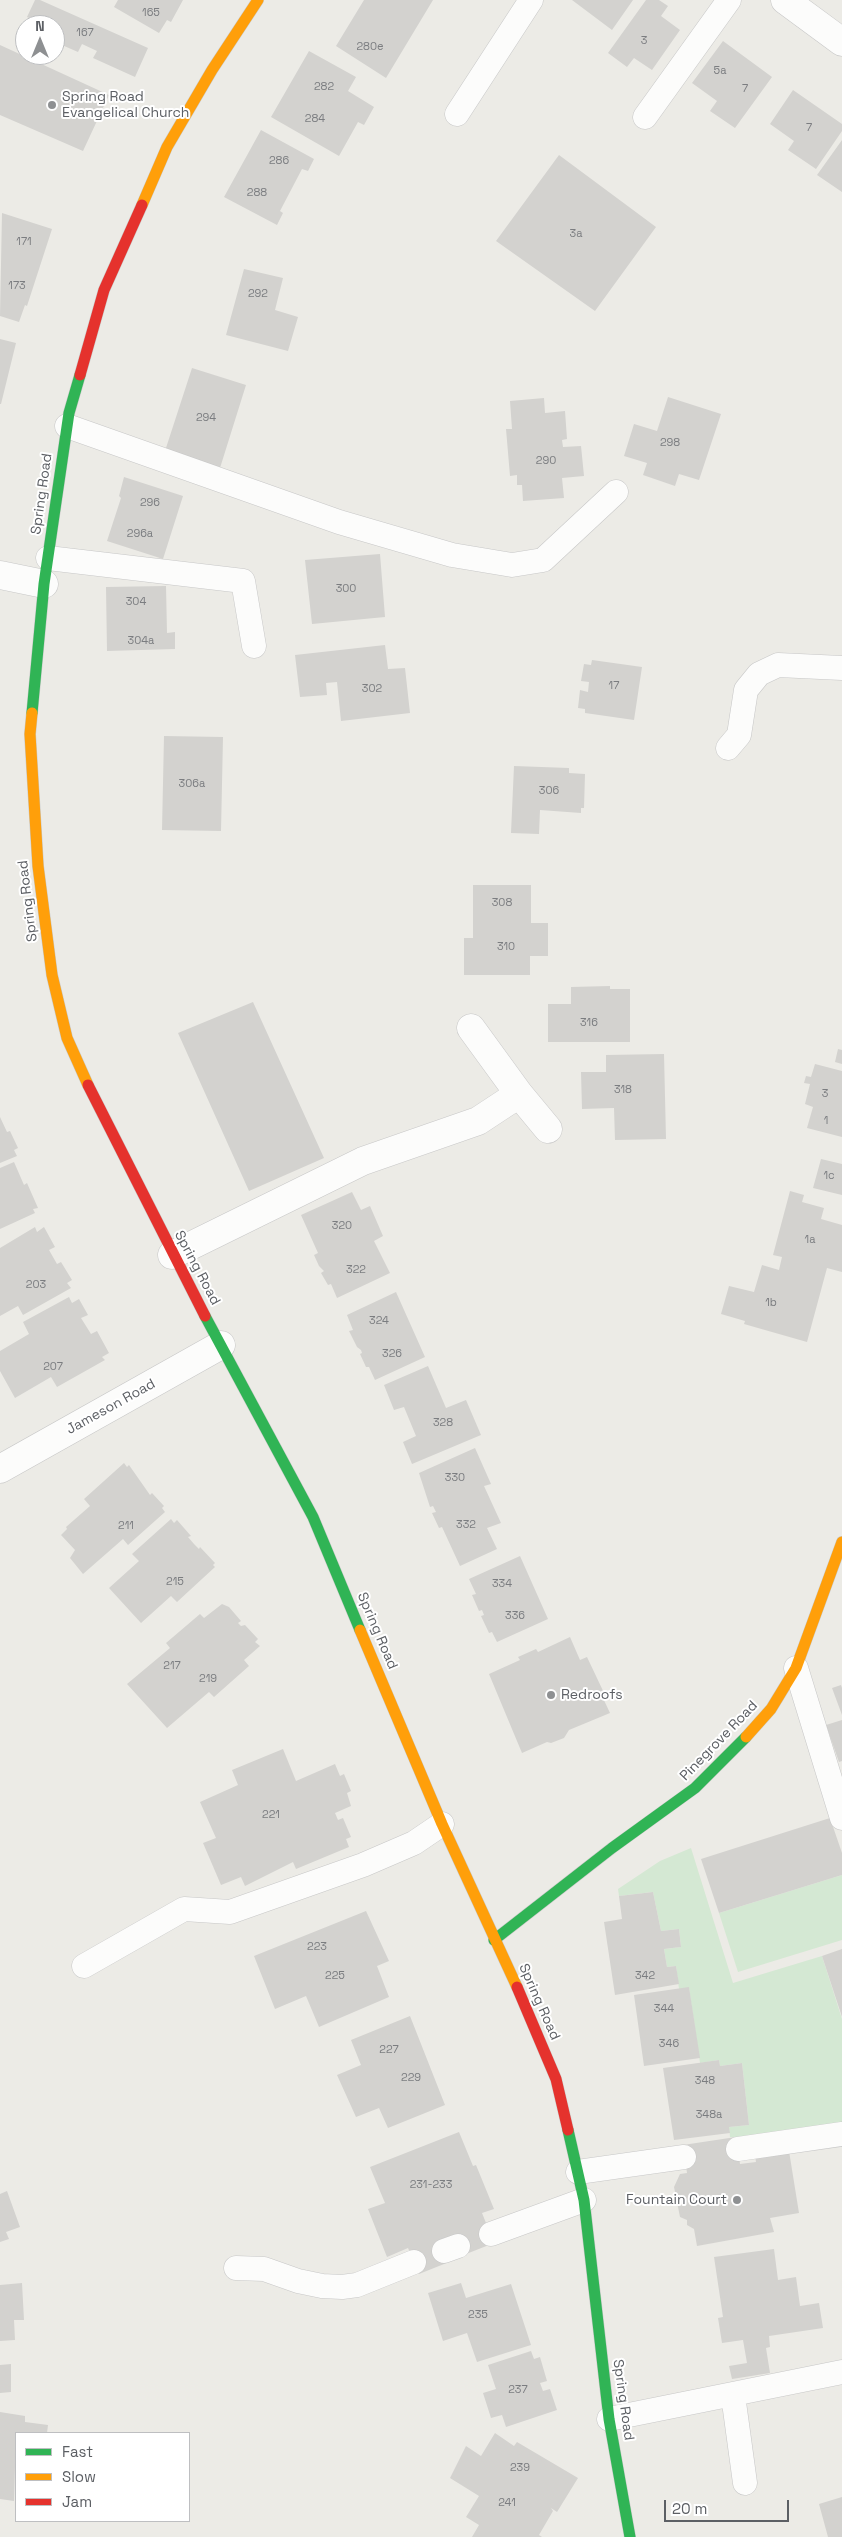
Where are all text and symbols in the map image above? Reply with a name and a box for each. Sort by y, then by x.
house number: 165 [142,6,160,20]
north arrow [15,15,65,65]
text: N [35,17,45,35]
house number: 167 [76,26,94,40]
house number: 3 [641,34,647,48]
house number: 280e [356,40,384,54]
house number: 5a [714,64,726,78]
house number: 282 [314,80,334,94]
house number: 7 [742,82,748,96]
place label: Spring Road Evangelical Church [62,89,189,121]
marker: Spring Road Evangelical Church [46,99,58,111]
house number: 284 [305,112,325,126]
house number: 7 [806,121,812,135]
house number: 286 [269,154,289,168]
house number: 288 [247,186,267,200]
house number: 3a [570,227,582,241]
house number: 171 [16,235,32,249]
house number: 173 [8,279,26,293]
house number: 292 [248,287,268,301]
house number: 294 [196,411,216,425]
house number: 298 [660,436,680,450]
street label: Spring Road [28,452,56,536]
house number: 290 [536,454,556,468]
house number: 296 [140,496,160,510]
house number: 296a [127,527,153,541]
house number: 300 [336,582,356,596]
house number: 304 [126,595,146,609]
house number: 304a [128,634,154,648]
house number: 17 [609,679,619,693]
house number: 302 [362,682,382,696]
house number: 306a [179,777,205,791]
house number: 306 [539,784,559,798]
street label: Spring Road [15,859,41,943]
house number: 308 [492,896,512,910]
house number: 310 [497,940,515,954]
house number: 316 [580,1016,598,1030]
house number: 318 [614,1083,632,1097]
house number: 3 [822,1087,828,1101]
house number: 1 [824,1114,828,1128]
house number: 1c [823,1169,835,1183]
house number: 320 [332,1219,352,1233]
street label: Spring Road [170,1228,224,1308]
house number: 1a [805,1233,815,1247]
house number: 322 [346,1263,366,1277]
house number: 203 [26,1278,46,1292]
house number: 1b [765,1296,777,1310]
house number: 324 [369,1314,389,1328]
house number: 326 [382,1347,402,1361]
house number: 207 [43,1360,63,1374]
street label: Jameson Road [64,1376,158,1438]
house number: 328 [433,1416,453,1430]
house number: 330 [445,1471,465,1485]
house number: 332 [456,1518,476,1532]
house number: 211 [118,1519,134,1533]
house number: 215 [166,1575,184,1589]
house number: 334 [492,1577,512,1591]
street label: Spring Road [353,1590,401,1672]
house number: 336 [505,1609,525,1623]
house number: 217 [163,1659,181,1673]
house number: 219 [199,1672,217,1686]
place label: Redroofs [561,1687,623,1703]
marker: Redroofs [545,1689,557,1701]
street label: Pinegrove Road [677,1698,761,1784]
house number: 221 [262,1808,280,1822]
house number: 223 [307,1940,327,1954]
street label: Spring Road [515,1961,563,2043]
house number: 225 [325,1969,345,1983]
house number: 342 [635,1969,655,1983]
house number: 344 [654,2002,674,2016]
house number: 346 [659,2037,679,2051]
house number: 227 [379,2043,399,2057]
house number: 229 [401,2071,421,2085]
house number: 348 [695,2074,715,2088]
house number: 348a [696,2108,722,2122]
house number: 231-233 [410,2178,452,2192]
place label: Fountain Court [626,2192,727,2208]
marker: Fountain Court [731,2194,743,2206]
house number: 235 [468,2308,488,2322]
street label: Spring Road [609,2358,637,2442]
house number: 237 [508,2383,528,2397]
legend [15,2432,190,2522]
text: Fast [62,2442,93,2461]
house number: 239 [510,2461,530,2475]
text: Slow [62,2467,96,2486]
scale bar [667,2490,792,2522]
text: Jam [62,2492,92,2511]
house number: 241 [498,2496,516,2510]
text: 20 m [672,2499,707,2518]

